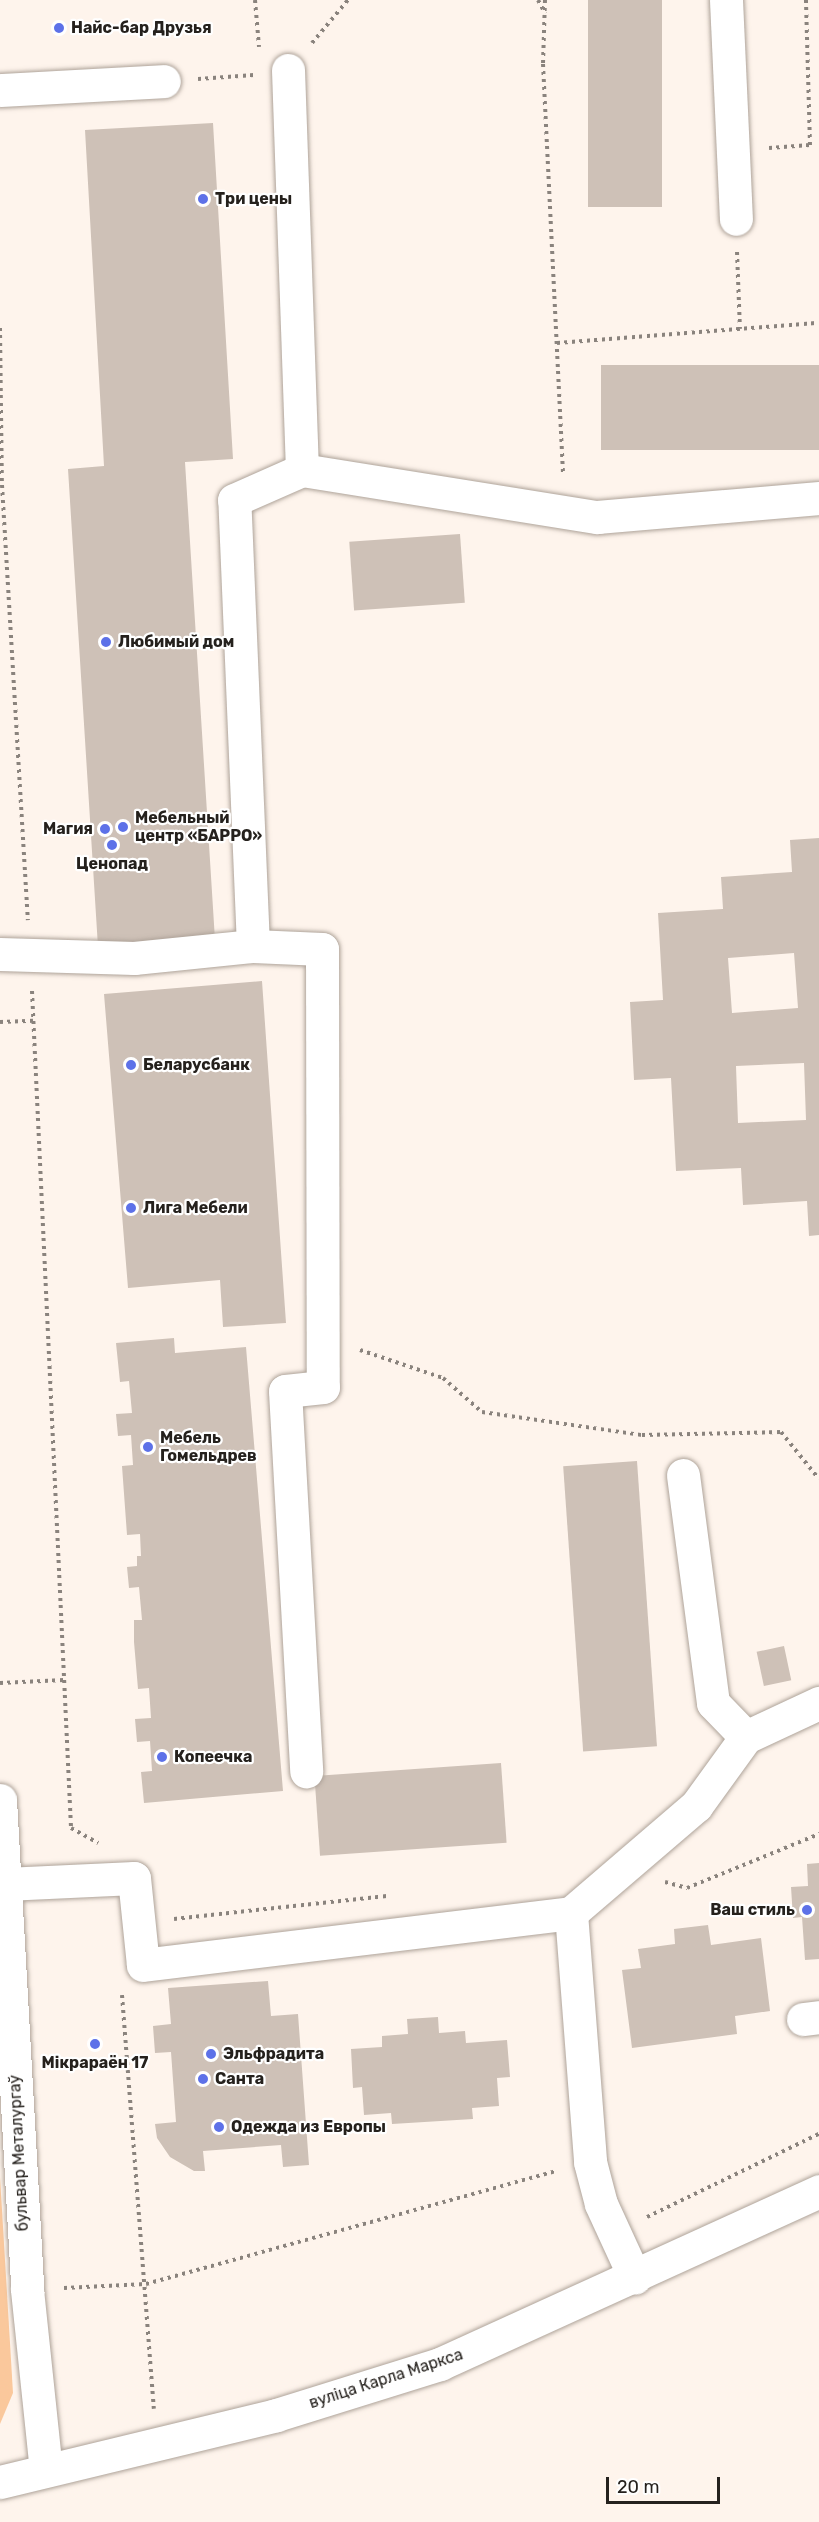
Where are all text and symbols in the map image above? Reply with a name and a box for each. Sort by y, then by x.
place label: Найс-бар Друзья [71,18,212,38]
marker: Найс-бар Друзья [52,21,66,35]
place label: Три цены [215,189,292,209]
marker: Три цены [196,192,210,206]
place label: Любимый дом [118,632,234,652]
marker: Любимый дом [99,635,113,649]
place label: Мебельный центр «БАРРО» [135,808,262,846]
place label: Магия [43,819,93,839]
marker: Мебельный центр «БАРРО» [116,820,130,834]
marker: Магия [98,822,112,836]
marker: Ценопад [105,838,119,852]
place label: Ценопад [76,854,148,874]
place label: Беларусбанк [143,1055,250,1075]
marker: Беларусбанк [124,1058,138,1072]
place label: Лига Мебели [143,1198,248,1218]
marker: Лига Мебели [124,1201,138,1215]
place label: Мебель Гомельдрев [160,1428,257,1466]
marker: Мебель Гомельдрев [141,1440,155,1454]
place label: Копеечка [174,1747,252,1767]
marker: Копеечка [155,1750,169,1764]
place label: Ваш стиль [710,1900,795,1920]
marker: Ваш стиль [800,1903,814,1917]
marker: Мікрараён 17 [88,2037,102,2051]
place label: Эльфрадита [223,2044,324,2064]
marker: Эльфрадита [204,2047,218,2061]
place label: Мікрараён 17 [42,2053,148,2073]
place label: Санта [215,2069,264,2089]
marker: Санта [196,2072,210,2086]
street label: бульвар Металургаў [5,2074,33,2232]
place label: Одежда из Европы [231,2117,386,2137]
marker: Одежда из Европы [212,2120,226,2134]
street label: вуліца Карла Маркса [307,2345,465,2413]
scale bar [609,2465,723,2503]
text: 20 m [617,2476,659,2498]

